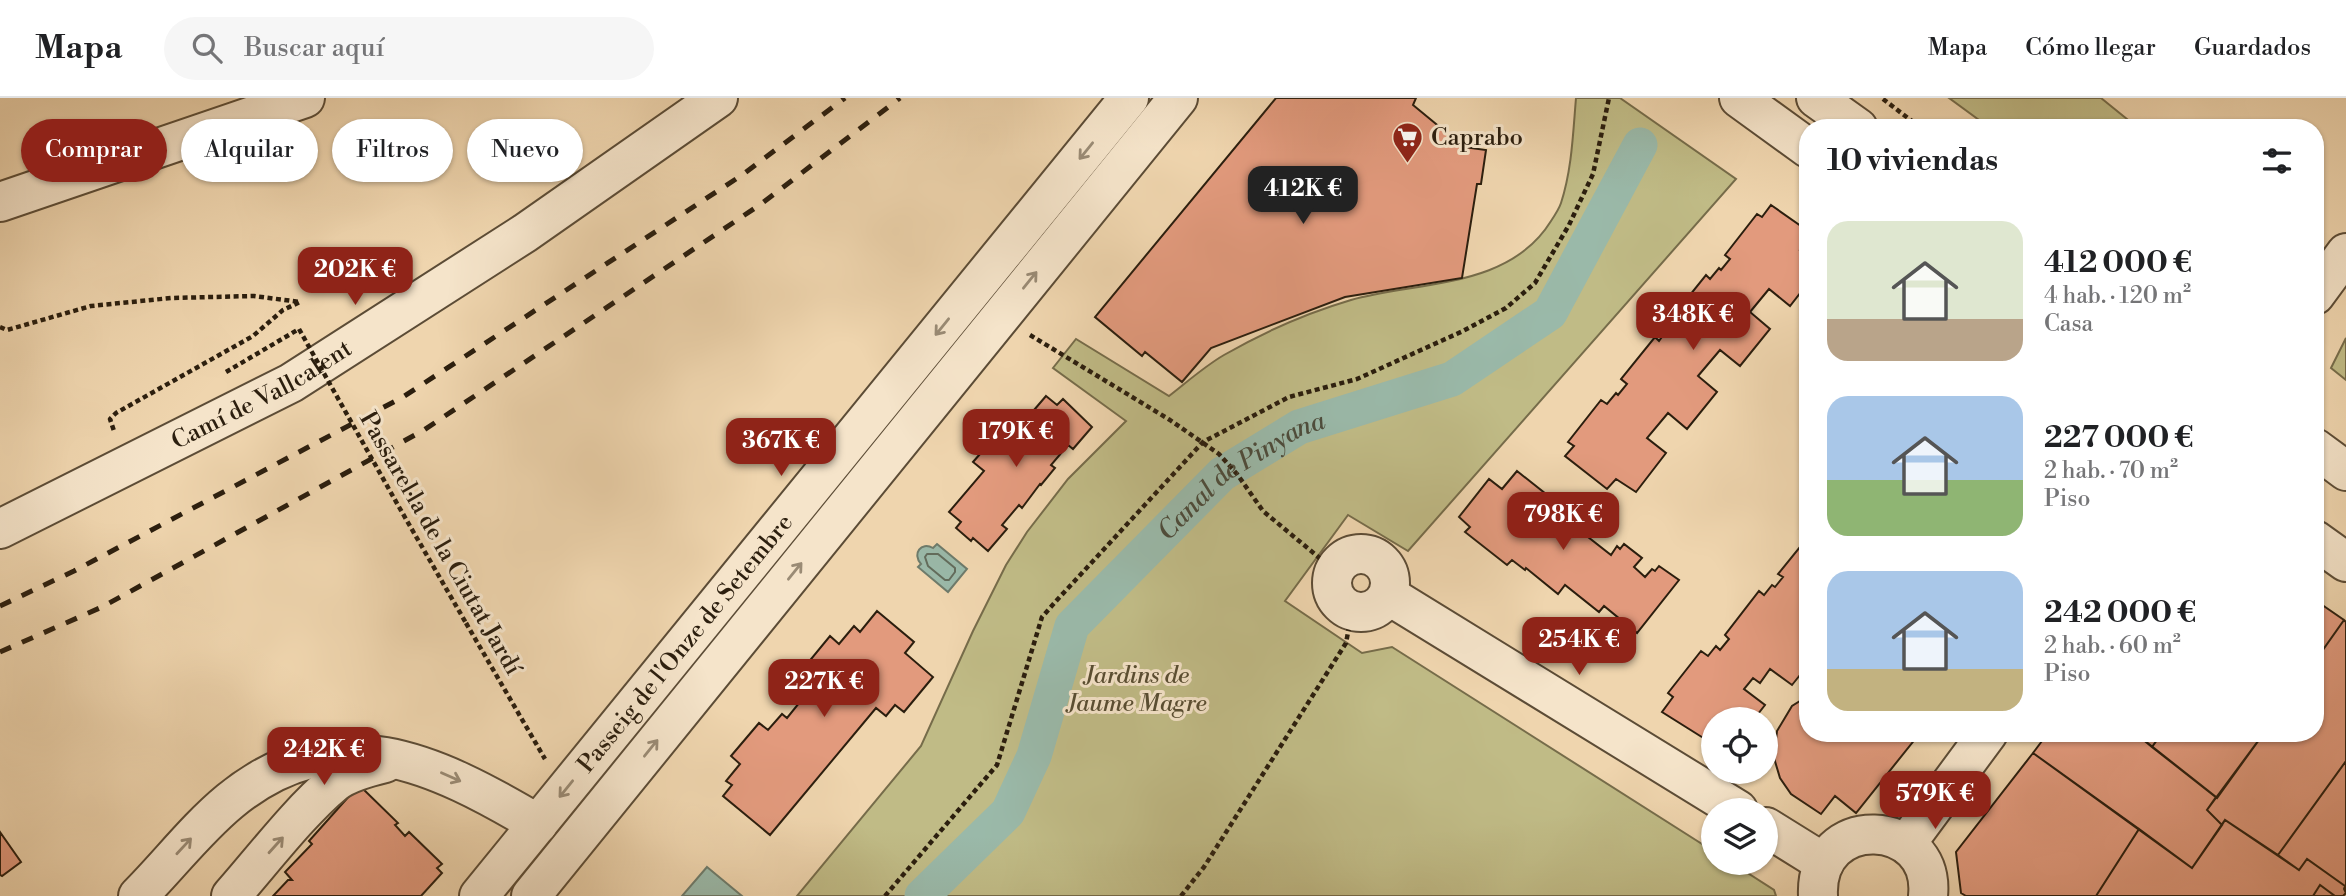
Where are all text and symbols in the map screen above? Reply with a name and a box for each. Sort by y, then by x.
search box [164,17,654,80]
text: Mapa [35,28,122,69]
icon: search [188,29,226,67]
text: Buscar aquí [244,32,384,64]
text: Mapa [1928,33,1987,63]
text: Cómo llegar [2025,33,2156,63]
text: Guardados [2194,33,2311,63]
chip: Comprar [21,119,167,182]
chip: Alquilar [181,119,318,182]
chip: Filtros [332,119,453,182]
chip: Nuevo [467,119,583,182]
supermarket icon: Caprabo [1391,120,1425,164]
place label: Caprabo [1431,123,1523,153]
one-way arrow [1078,141,1093,159]
text: 10 viviendas [1827,142,1998,180]
icon: filters [2258,142,2296,180]
pin: 412K € [1246,166,1360,226]
text: 412K € [1264,175,1342,203]
text: 412 000 € [2044,244,2192,282]
pin: 202K € [298,248,412,307]
icon: home [1883,249,1967,333]
text: 202K € [314,256,396,284]
one-way arrow [1023,272,1038,290]
text: 4 hab. · 120 m² [2044,282,2191,310]
pin: 348K € [1636,292,1750,352]
text: 348K € [1652,301,1734,329]
text: Casa [2044,310,2093,338]
one-way arrow [934,318,950,336]
street label: Camí de Vallcalent [167,334,358,457]
water label: Canal de Pinyana [1151,405,1329,547]
street label: Passarel·la de la Ciutat Jardí [352,406,529,682]
pin: 179K € [959,410,1073,469]
pin: 367K € [724,418,838,478]
text: 179K € [979,418,1053,446]
text: 227 000 € [2044,419,2194,457]
icon: home [1883,424,1967,508]
text: 367K € [742,427,820,455]
text: 2 hab. · 70 m² [2044,457,2178,485]
text: Piso [2044,485,2090,513]
pin: 798K € [1506,492,1620,552]
text: 798K € [1523,501,1603,529]
street label: Passeig de l'Onze de Setembre [571,508,800,779]
one-way arrow [787,563,802,581]
text: 242 000 € [2044,594,2196,632]
icon: home [1883,599,1967,683]
pin: 254K € [1522,618,1636,677]
text: 254K € [1538,626,1620,654]
text: 2 hab. · 60 m² [2044,632,2181,660]
pin: 227K € [767,660,881,719]
text: Piso [2044,660,2090,688]
park label: Jardins de Jaume Magre [1064,661,1207,719]
text: 227K € [784,668,864,696]
map controls [1701,707,1778,875]
button: locate [1701,707,1778,784]
pin: 242K € [267,728,381,787]
text: 242K € [283,736,365,764]
one-way arrow [644,739,659,757]
one-way arrow [440,771,461,784]
pin: 579K € [1878,772,1992,831]
one-way arrow [559,779,574,797]
text: 579K € [1896,780,1974,808]
button: layers [1701,798,1778,875]
one-way arrow [268,836,284,854]
one-way arrow [176,838,193,855]

